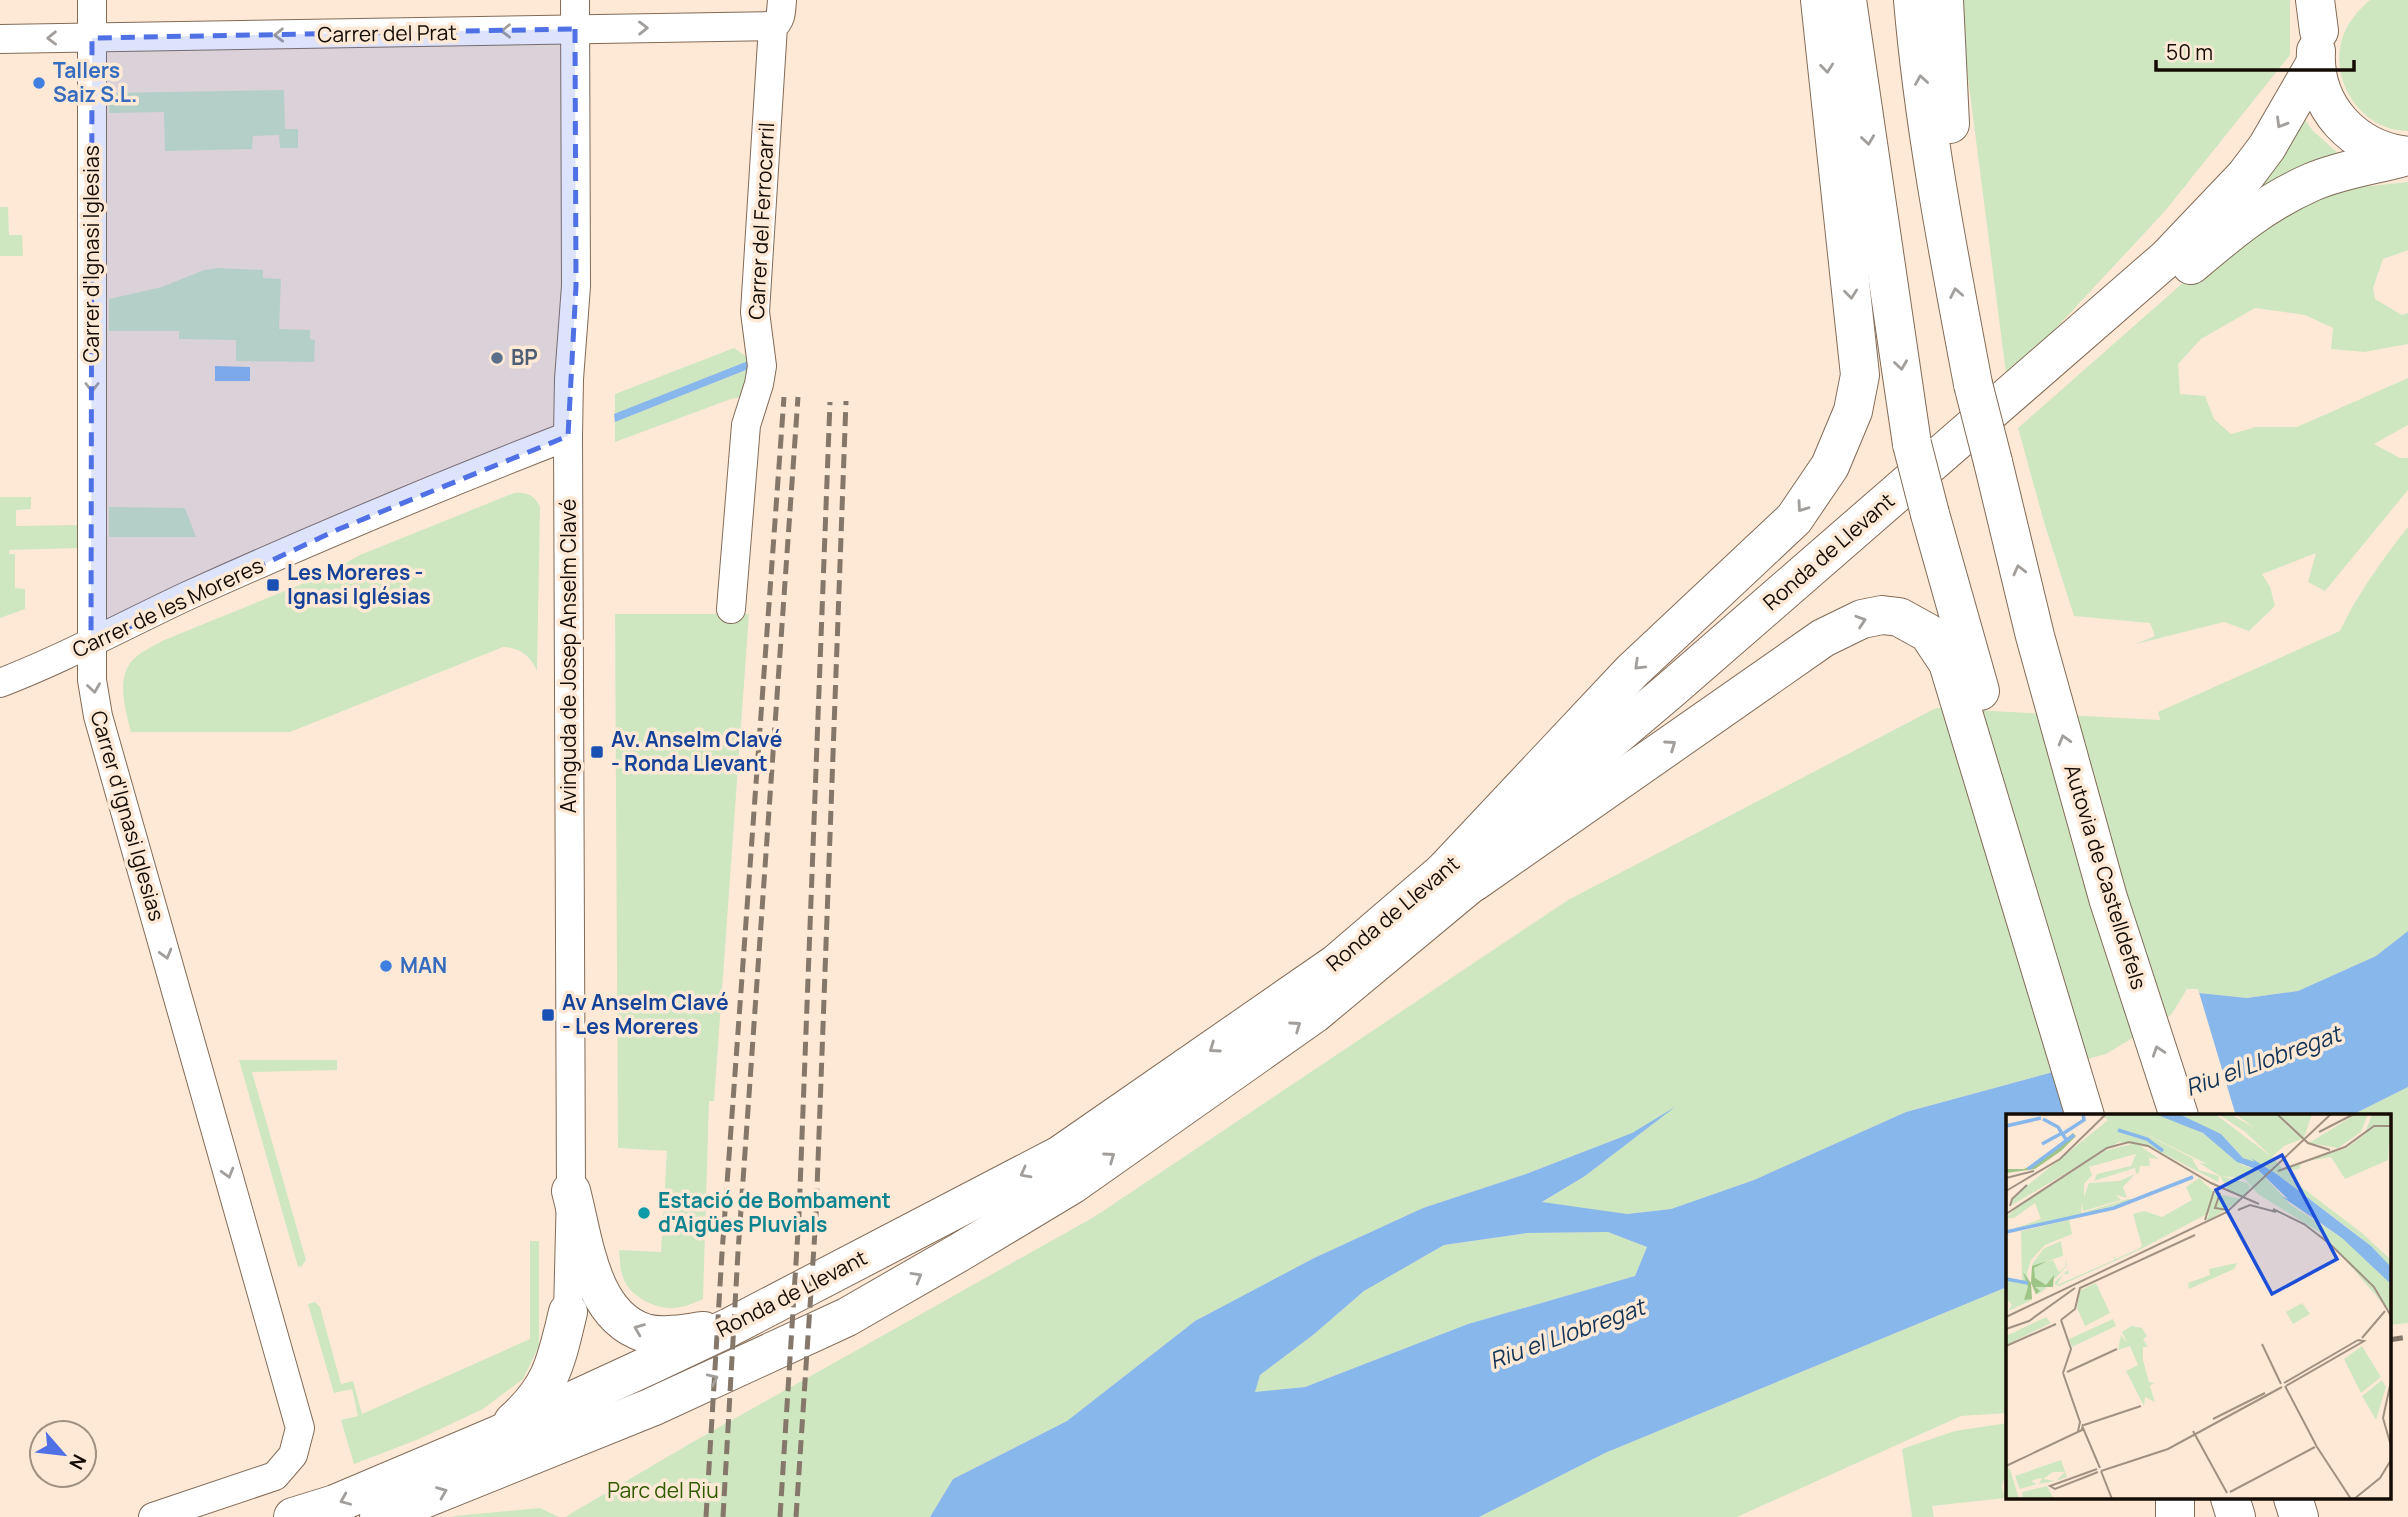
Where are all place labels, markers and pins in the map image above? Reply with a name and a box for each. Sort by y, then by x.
place label: Tallers Saiz S.L. [53,56,137,108]
marker: Tallers Saiz S.L. [31,75,47,91]
place label: BP [511,343,538,371]
marker: BP [489,350,505,366]
place label: Les Moreres - Ignasi Iglésias [287,558,431,610]
marker: Les Moreres - Ignasi Iglésias [265,577,281,593]
place label: Av. Anselm Clavé - Ronda Llevant [611,725,782,777]
marker: Av. Anselm Clavé - Ronda Llevant [589,744,605,760]
place label: MAN [400,951,447,979]
marker: MAN [378,958,394,974]
place label: Av Anselm Clavé - Les Moreres [562,988,729,1040]
marker: Av Anselm Clavé - Les Moreres [540,1007,556,1023]
place label: Estació de Bombament d'Aigües Pluvials [658,1186,891,1238]
marker: Estació de Bombament d'Aigües Pluvials [636,1205,652,1221]

